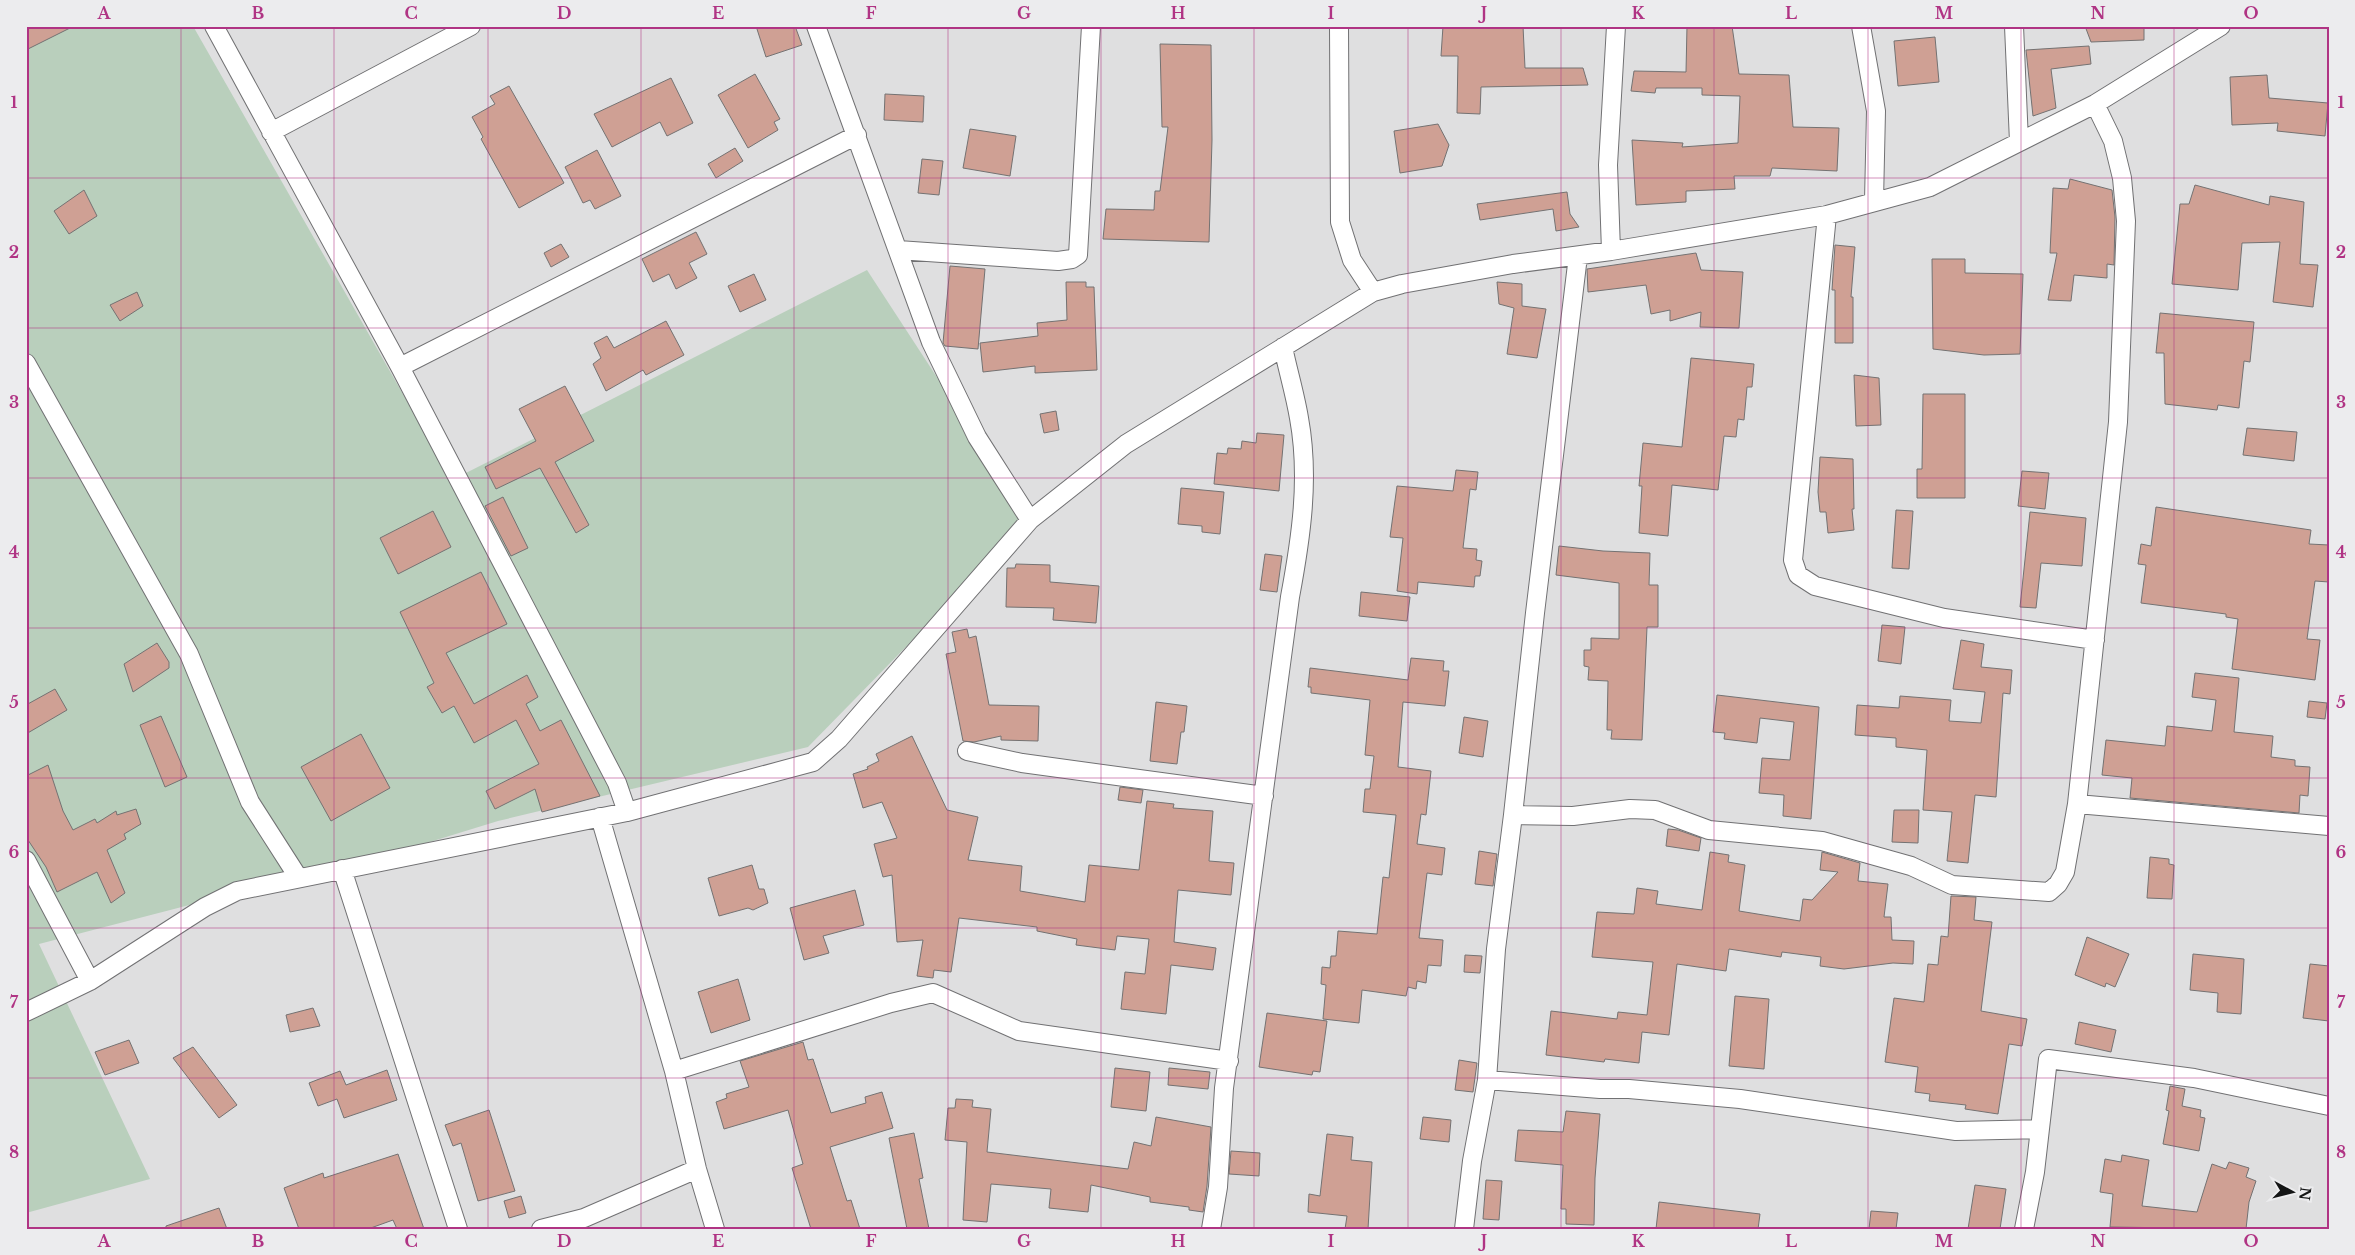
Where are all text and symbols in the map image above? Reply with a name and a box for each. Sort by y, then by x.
text: A [97,3,112,23]
text: B [252,3,265,23]
text: C [404,3,418,23]
text: D [557,3,571,23]
text: E [712,3,724,23]
text: F [865,3,877,23]
text: G [1017,3,1031,23]
text: H [1170,3,1186,23]
text: I [1328,3,1335,23]
text: J [1478,3,1487,23]
text: K [1631,3,1645,23]
text: L [1785,3,1797,23]
text: M [1935,3,1953,23]
text: N [2090,3,2106,23]
text: O [2243,3,2259,23]
text: 1 [11,92,18,112]
text: 1 [2338,92,2345,112]
text: 2 [9,242,19,262]
text: 2 [2336,242,2346,262]
text: 3 [9,392,19,412]
text: 3 [2336,392,2346,412]
text: 4 [9,542,19,562]
text: 4 [2336,542,2346,562]
text: 5 [9,692,19,712]
text: 5 [2336,692,2346,712]
text: 6 [9,842,20,862]
text: 6 [2336,842,2347,862]
text: 7 [10,992,19,1012]
text: 7 [2337,992,2346,1012]
text: 8 [9,1142,19,1162]
text: 8 [2336,1142,2346,1162]
north arrow [2268,1168,2318,1218]
text: N [2295,1186,2315,1201]
text: A [97,1231,112,1251]
text: B [252,1231,265,1251]
text: C [404,1231,418,1251]
text: D [557,1231,571,1251]
text: E [712,1231,724,1251]
text: F [865,1231,877,1251]
text: G [1017,1231,1031,1251]
text: H [1170,1231,1186,1251]
text: I [1328,1231,1335,1251]
text: J [1478,1231,1487,1251]
text: K [1631,1231,1645,1251]
text: L [1785,1231,1797,1251]
text: M [1935,1231,1953,1251]
text: N [2090,1231,2106,1251]
text: O [2243,1231,2259,1251]

